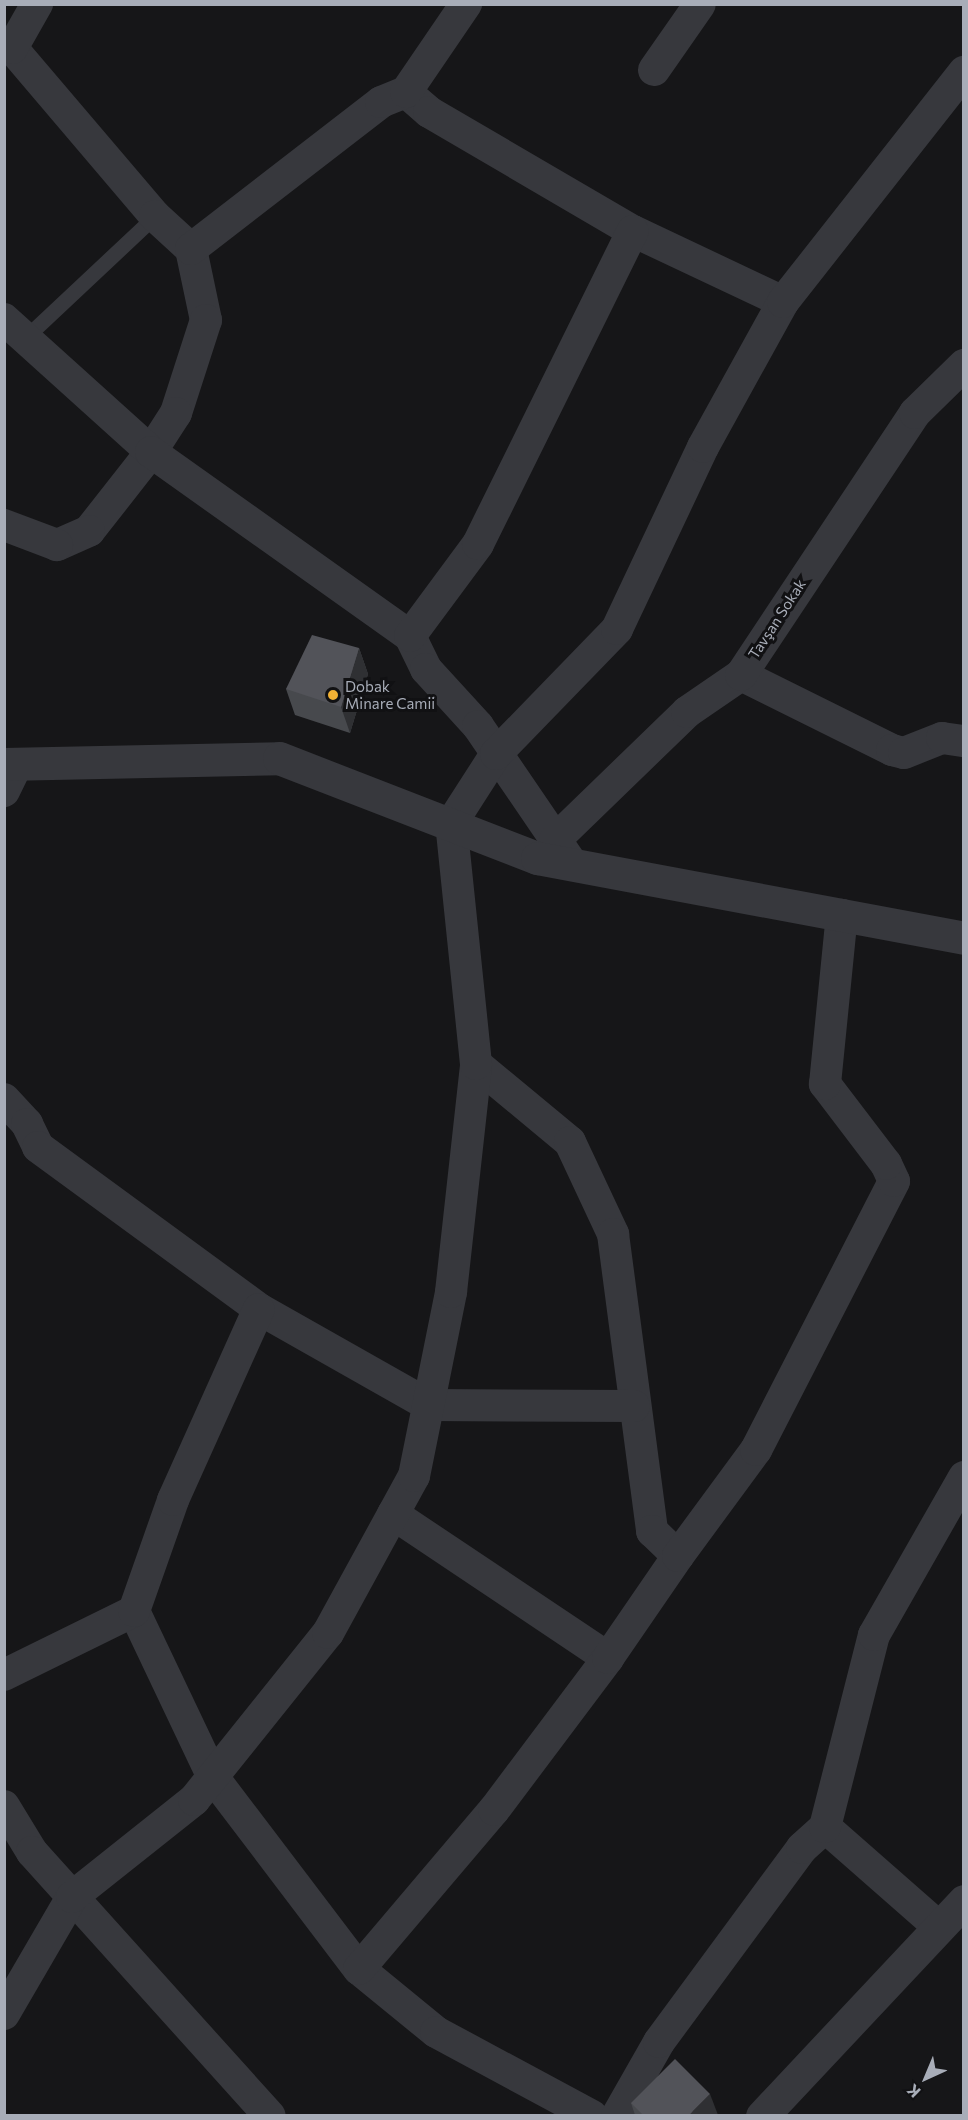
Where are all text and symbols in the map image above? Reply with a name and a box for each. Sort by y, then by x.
street label: Tavşan Sokak [745,576,809,662]
place label: Dobak Minare Camii [345,677,435,712]
marker: Dobak Minare Camii [326,688,340,702]
north arrow [896,2048,956,2108]
text: K [903,2081,924,2102]

